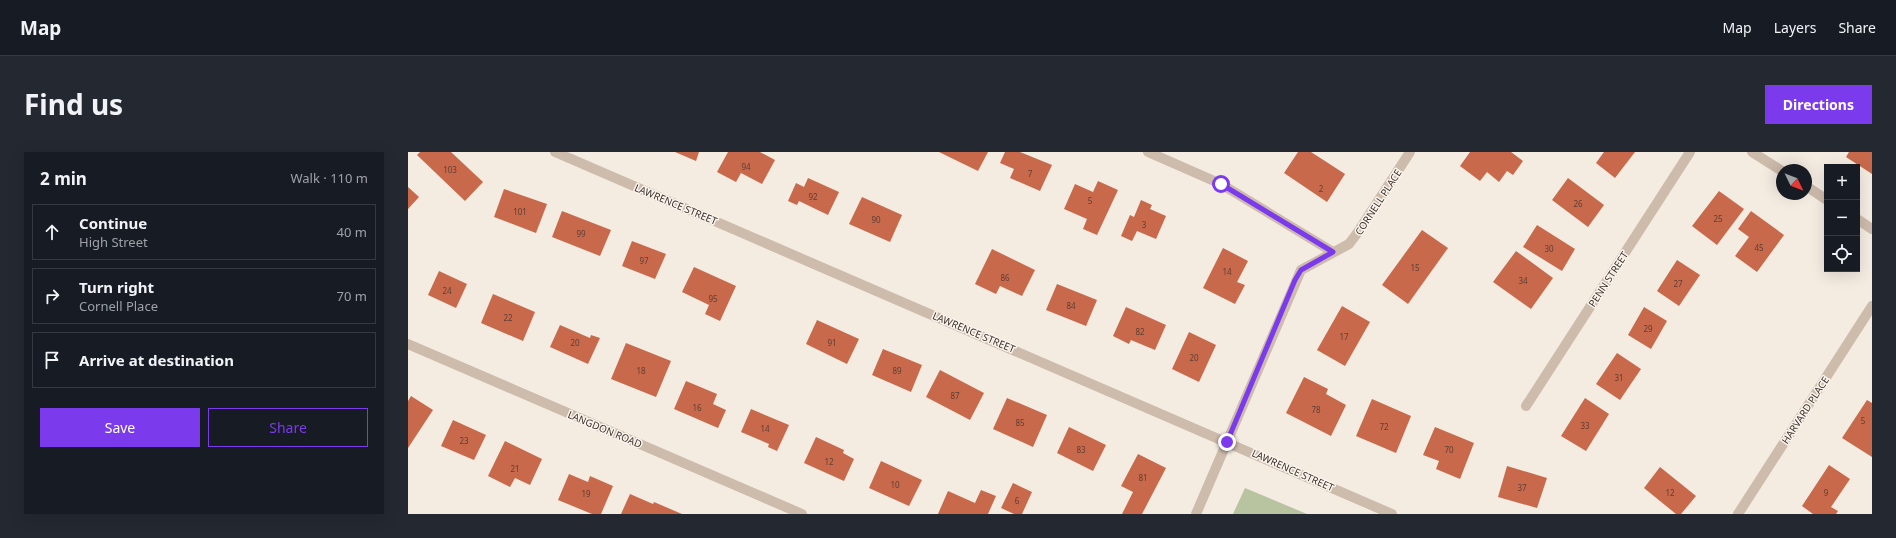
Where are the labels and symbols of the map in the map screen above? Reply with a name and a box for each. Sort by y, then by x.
house number: 94 [741,161,751,172]
house number: 103 [443,164,457,175]
north arrow [1776,164,1812,200]
street label: CORNELL PLACE [1352,166,1404,238]
house number: 7 [1028,168,1033,179]
route start [1212,175,1230,193]
street label: LAWRENCE STREET [633,180,720,228]
house number: 2 [1319,183,1324,194]
house number: 92 [808,191,818,202]
house number: 5 [1088,195,1093,206]
house number: 26 [1573,198,1583,209]
house number: 101 [513,206,527,217]
house number: 25 [1713,213,1723,224]
house number: 90 [871,214,881,225]
house number: 3 [1142,219,1147,230]
house number: 99 [576,228,586,239]
house number: 45 [1754,242,1764,253]
house number: 30 [1544,243,1554,254]
street label: PENN STREET [1585,248,1631,309]
house number: 97 [639,255,649,266]
house number: 15 [1410,262,1420,273]
house number: 14 [1222,266,1232,277]
house number: 86 [1000,272,1010,283]
house number: 34 [1518,275,1528,286]
house number: 27 [1673,278,1683,289]
house number: 24 [442,285,452,296]
house number: 95 [708,293,718,304]
house number: 84 [1066,300,1076,311]
street label: LAWRENCE STREET [931,308,1018,356]
house number: 22 [503,312,513,323]
house number: 29 [1643,323,1653,334]
house number: 82 [1135,326,1145,337]
house number: 17 [1339,331,1349,342]
house number: 20 [570,337,580,348]
house number: 91 [827,337,837,348]
house number: 20 [1189,352,1199,363]
house number: 18 [636,365,646,376]
house number: 89 [892,365,902,376]
house number: 31 [1614,372,1624,383]
street label: HARVARD PLACE [1778,374,1832,446]
house number: 87 [950,390,960,401]
house number: 16 [692,402,702,413]
house number: 78 [1311,404,1321,415]
street label: LANGDON ROAD [566,407,644,451]
house number: 5 [1861,415,1866,426]
house number: 85 [1015,417,1025,428]
house number: 33 [1580,420,1590,431]
house number: 72 [1379,421,1389,432]
house number: 14 [760,423,770,434]
route end [1218,433,1236,451]
house number: 23 [459,435,469,446]
house number: 83 [1076,444,1086,455]
house number: 70 [1444,444,1454,455]
street label: LAWRENCE STREET [1250,446,1337,495]
house number: 12 [824,456,834,467]
house number: 21 [510,463,520,474]
house number: 81 [1138,472,1148,483]
house number: 10 [890,479,900,490]
house number: 37 [1517,482,1527,493]
house number: 12 [1665,487,1675,498]
house number: 9 [1824,487,1829,498]
house number: 19 [581,488,591,499]
house number: 6 [1015,495,1020,506]

